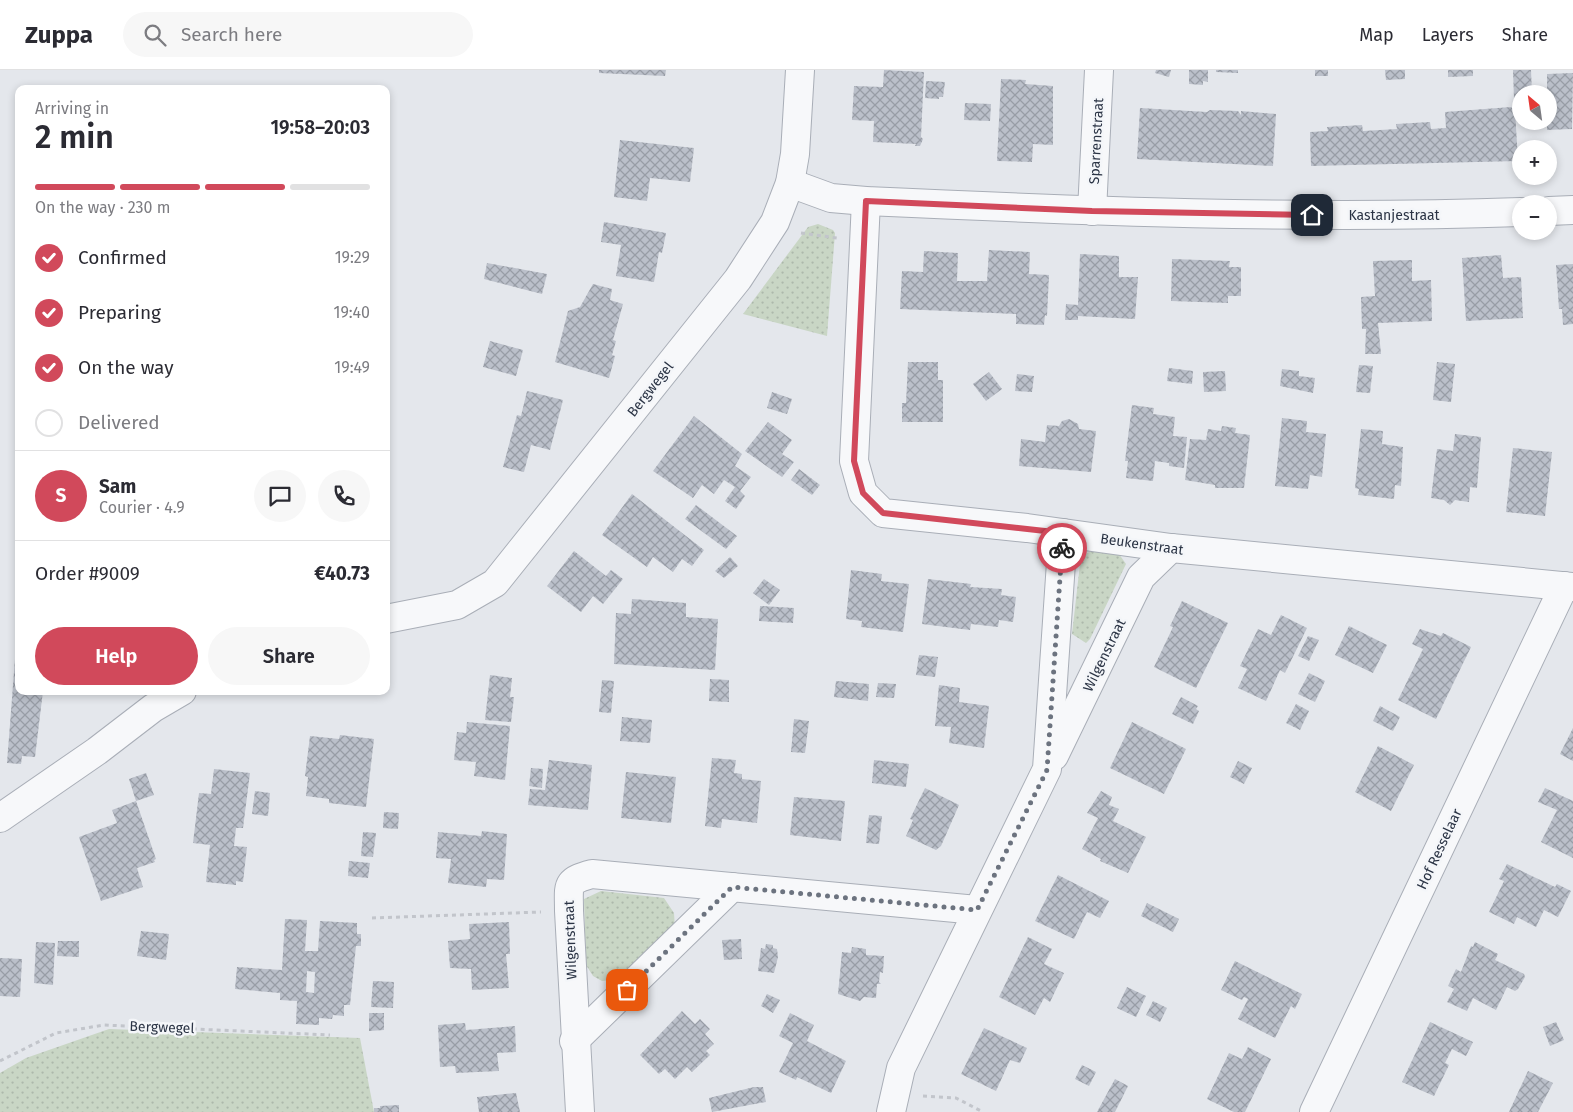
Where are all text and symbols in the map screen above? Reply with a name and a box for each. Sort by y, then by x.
search box [123,12,473,57]
text: Zuppa [25,21,93,49]
icon: search [141,21,169,49]
text: Search here [181,23,282,46]
text: Map [1359,24,1394,46]
text: Layers [1422,24,1474,46]
text: Share [1502,24,1548,46]
north arrow [1512,85,1558,130]
map controls [1512,85,1557,240]
street label: Sparrenstraat [1086,97,1107,185]
text: Arriving in [35,99,109,118]
text: 19:58–20:03 [270,116,370,139]
text: 2 min [35,118,114,156]
button: + [1512,140,1557,185]
pin [1291,194,1333,236]
button: − [1512,195,1557,240]
text: On the way · 230 m [35,198,170,217]
icon: home [1298,201,1326,229]
street label: Kastanjestraat [1348,207,1441,224]
icon: check [35,244,63,272]
text: Confirmed [78,246,167,269]
text: 19:29 [335,248,370,267]
icon: check [35,299,63,327]
text: Preparing [78,301,161,324]
text: 19:40 [333,303,370,322]
icon: check [35,354,63,382]
text: On the way [78,356,174,379]
text: 19:49 [334,358,370,377]
street label: Bergwegel [624,358,677,420]
text: Delivered [78,411,160,434]
button: chat [254,470,306,522]
button: phone [318,470,370,522]
text: Sam [99,475,136,498]
text: S [56,484,66,507]
text: Courier · 4.9 [99,498,185,517]
courier [1037,523,1087,573]
street label: Beukenstraat [1099,530,1186,559]
icon: bike [1048,534,1076,562]
text: Order #9009 [35,562,140,585]
text: €40.73 [314,562,370,585]
street label: Wilgenstraat [1079,615,1130,695]
button: Help [35,627,198,685]
button: Share [208,627,370,685]
street label: Hof Resselaar [1413,806,1466,892]
street label: Wilgenstraat [561,899,580,980]
pin [606,969,648,1011]
icon: bag [613,976,641,1004]
street label: Bergwegel [129,1018,195,1037]

